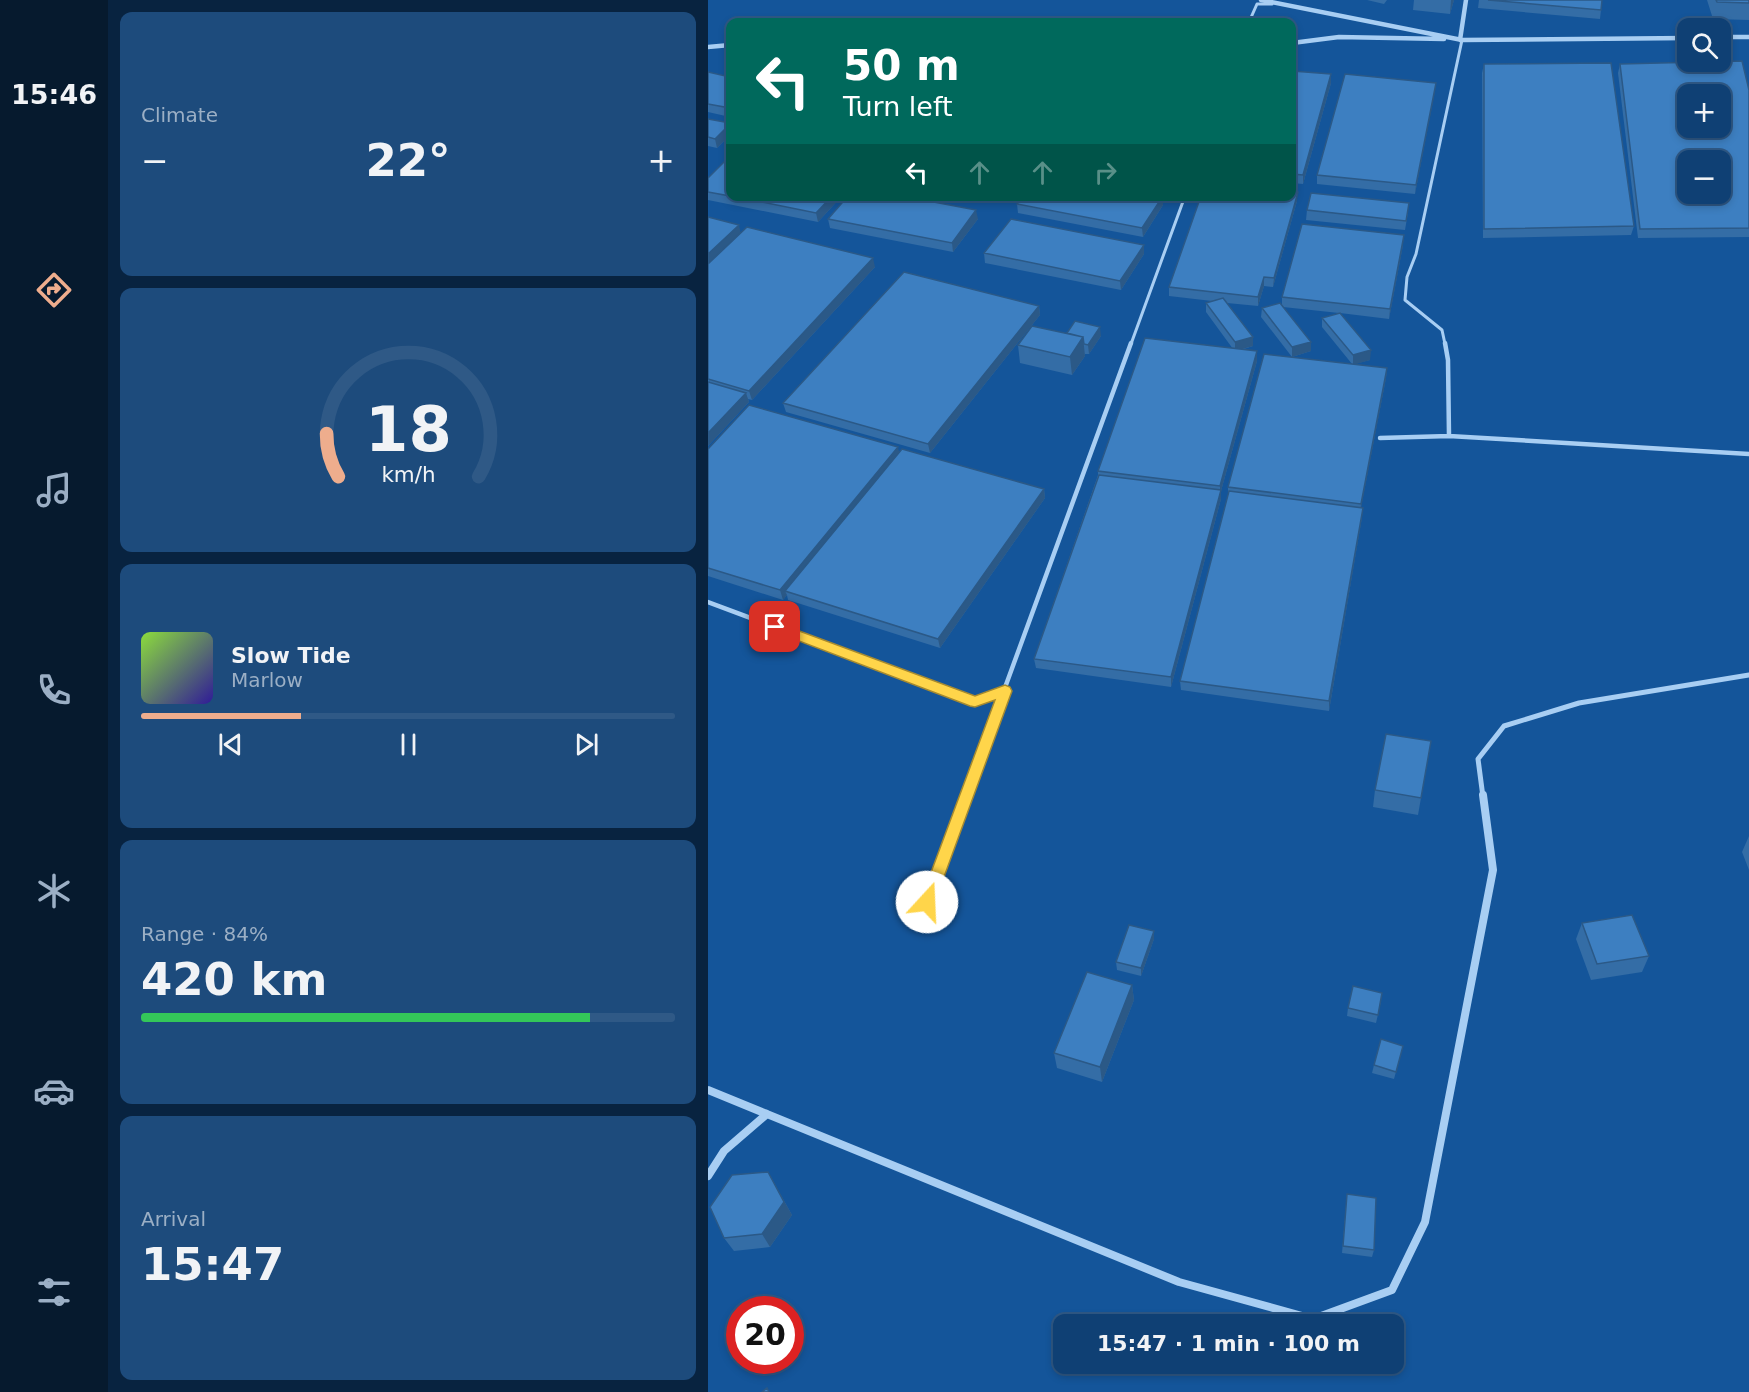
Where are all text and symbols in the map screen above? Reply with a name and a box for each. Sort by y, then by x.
map controls [1677,18,1731,204]
button: search [1677,18,1731,72]
text: 50 m [843,41,960,90]
icon: left [744,42,822,120]
text: 15:46 [11,79,97,110]
button: + [1677,84,1731,138]
text: Turn left [843,91,953,122]
text: Climate [141,103,218,127]
text: 22° [365,134,451,187]
text: − [141,141,169,180]
text: + [647,141,675,180]
button: − [1677,150,1731,204]
icon: left [900,156,933,189]
icon: ahead [963,156,996,189]
icon: ahead [1026,156,1059,189]
icon: right [1089,156,1122,189]
icon: directions [33,269,75,311]
text: 18 [365,393,451,466]
text: km/h [381,462,435,487]
icon: music [33,469,75,511]
pin [749,601,800,652]
icon: arrive [758,610,791,643]
text: Slow Tide [231,643,351,668]
text: Marlow [231,668,303,692]
icon: phone [33,669,75,711]
icon: previous [214,728,247,761]
icon: pause [392,728,425,761]
icon: next [570,728,603,761]
icon: climate [33,870,75,912]
position arrow [895,870,959,934]
text: Range · 84% [141,922,268,946]
text: 420 km [141,953,327,1006]
icon: car [33,1070,75,1112]
text: Arrival [141,1207,206,1231]
text: 15:47 [141,1238,284,1291]
icon: filters [33,1271,75,1313]
speed limit sign: 20 [726,1296,804,1374]
text: 15:47 · 1 min · 100 m [1097,1331,1360,1356]

